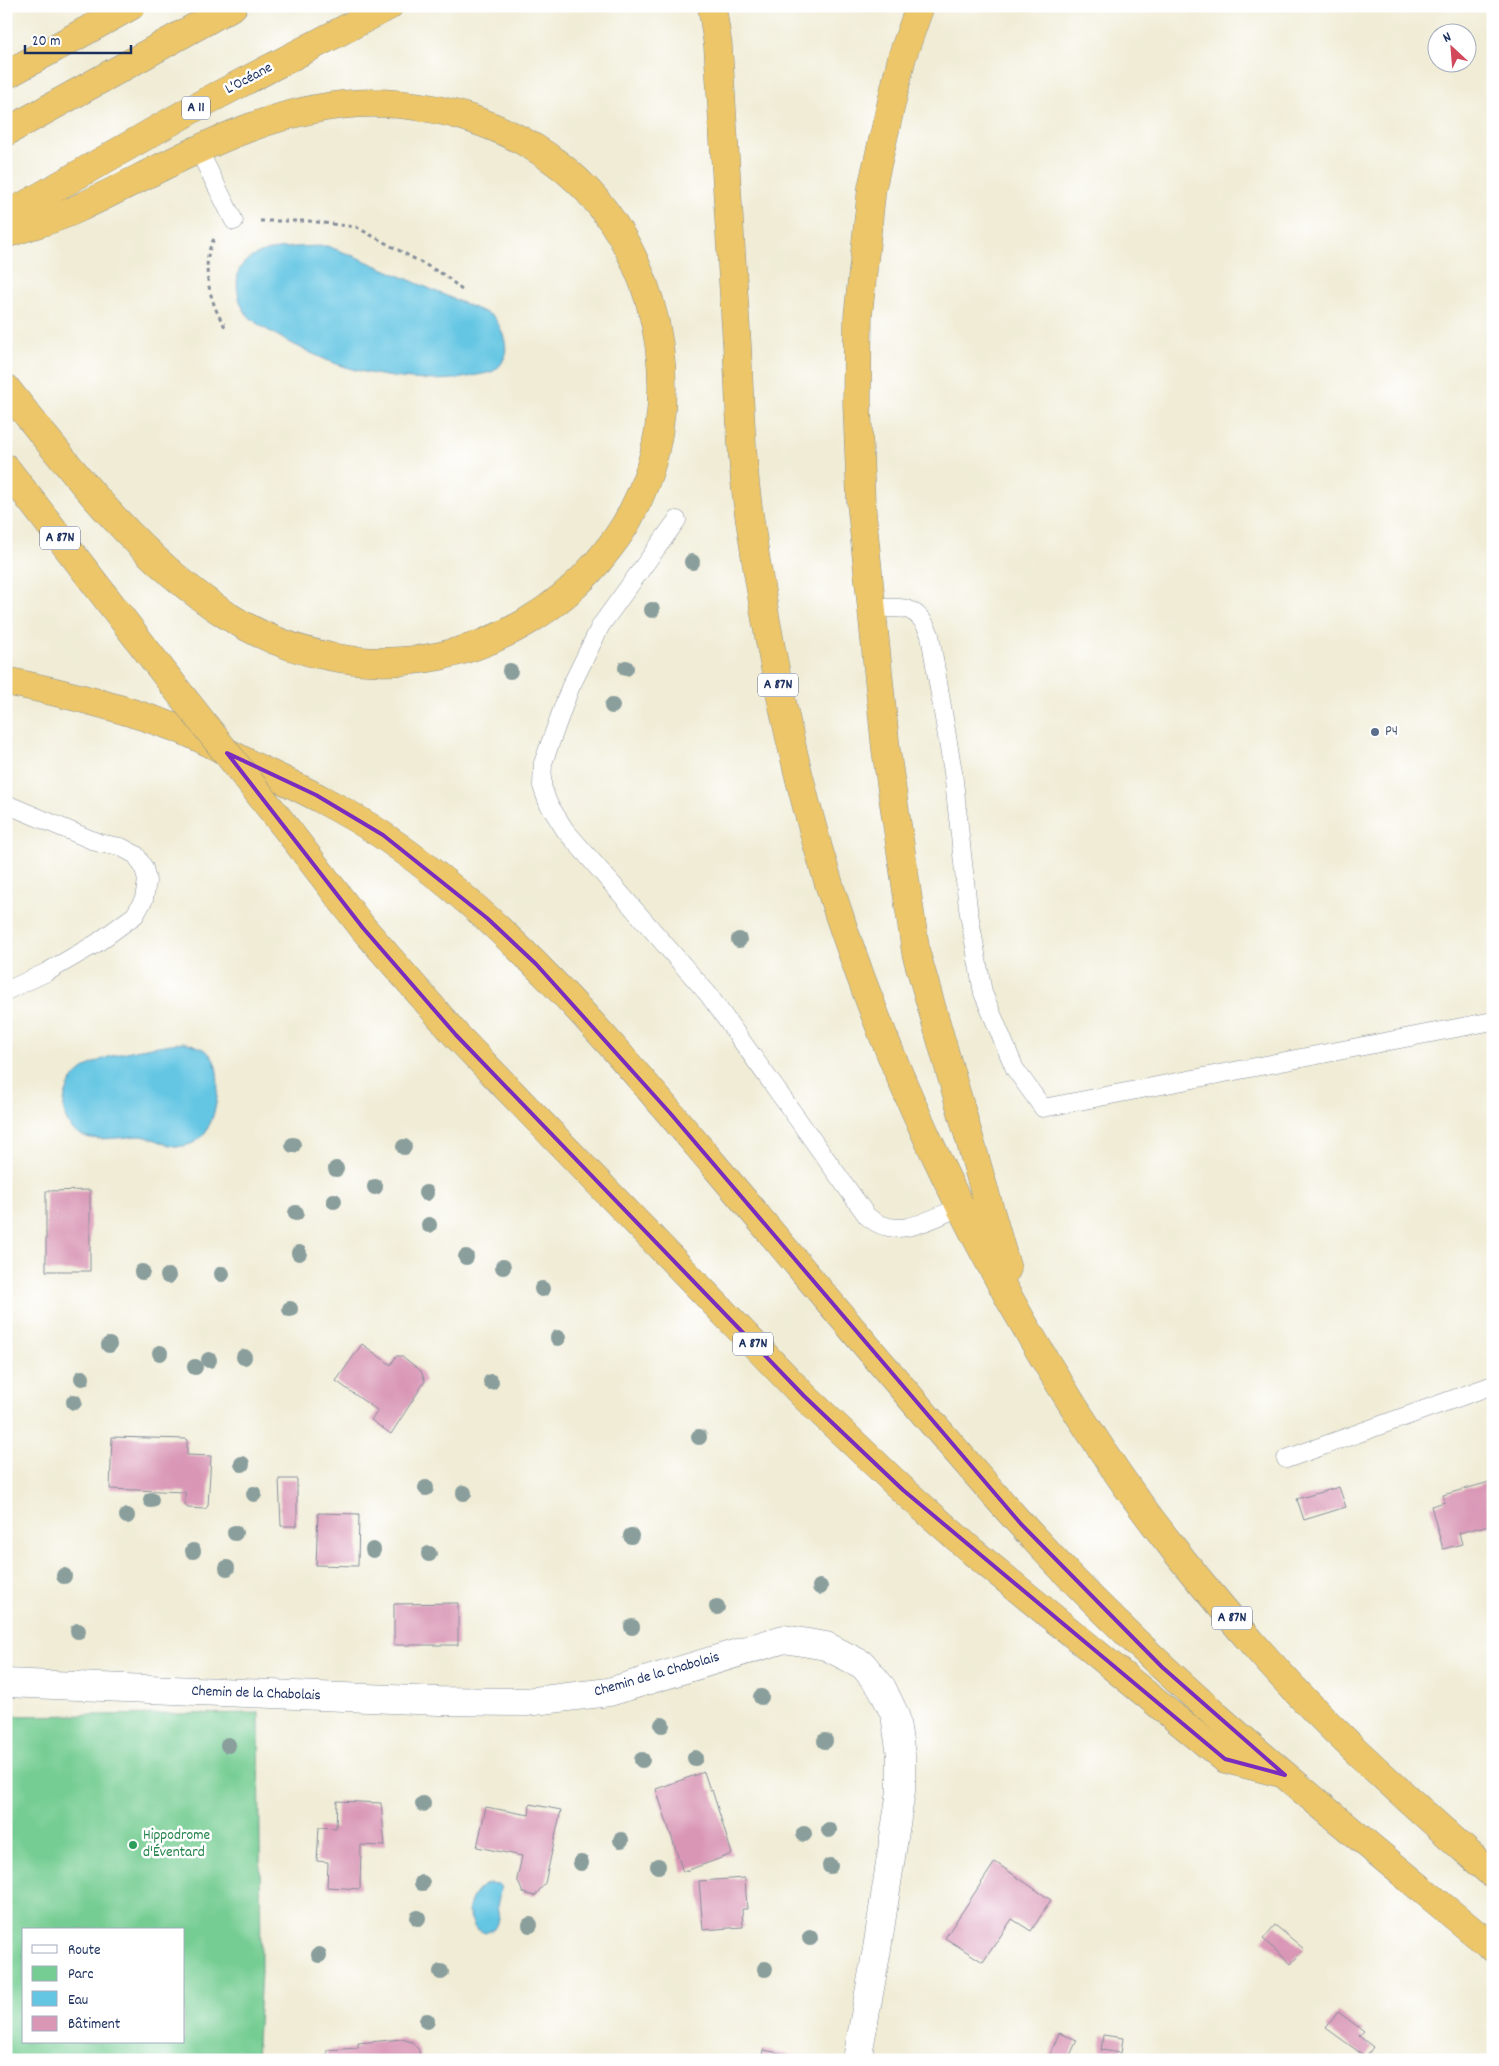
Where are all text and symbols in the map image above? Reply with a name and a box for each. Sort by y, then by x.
scale bar [25,22,131,54]
north arrow [1426,22,1476,72]
text: N [1440,28,1455,49]
text: 20 m [32,31,60,53]
street label: L’Océane [221,57,277,101]
road number: A 11 [182,96,210,120]
road number: A 87N [40,526,80,550]
road number: A 87N [758,674,798,696]
place label: P4 [1385,721,1398,743]
marker: P4 [1369,726,1381,738]
road number: A 87N [733,1332,773,1356]
road number: A 87N [1212,1606,1252,1630]
street label: Chemin de la Chabolais [592,1647,722,1703]
street label: Chemin de la Chabolais [191,1681,321,1707]
place label: Hippodrome d'Éventard [143,1825,211,1864]
marker: Hippodrome d'Éventard [127,1839,139,1851]
legend [22,1928,185,2044]
text: Route [68,1940,101,1962]
text: Parc [68,1964,93,1986]
text: Eau [68,1990,88,2012]
text: Bâtiment [68,2014,121,2036]

